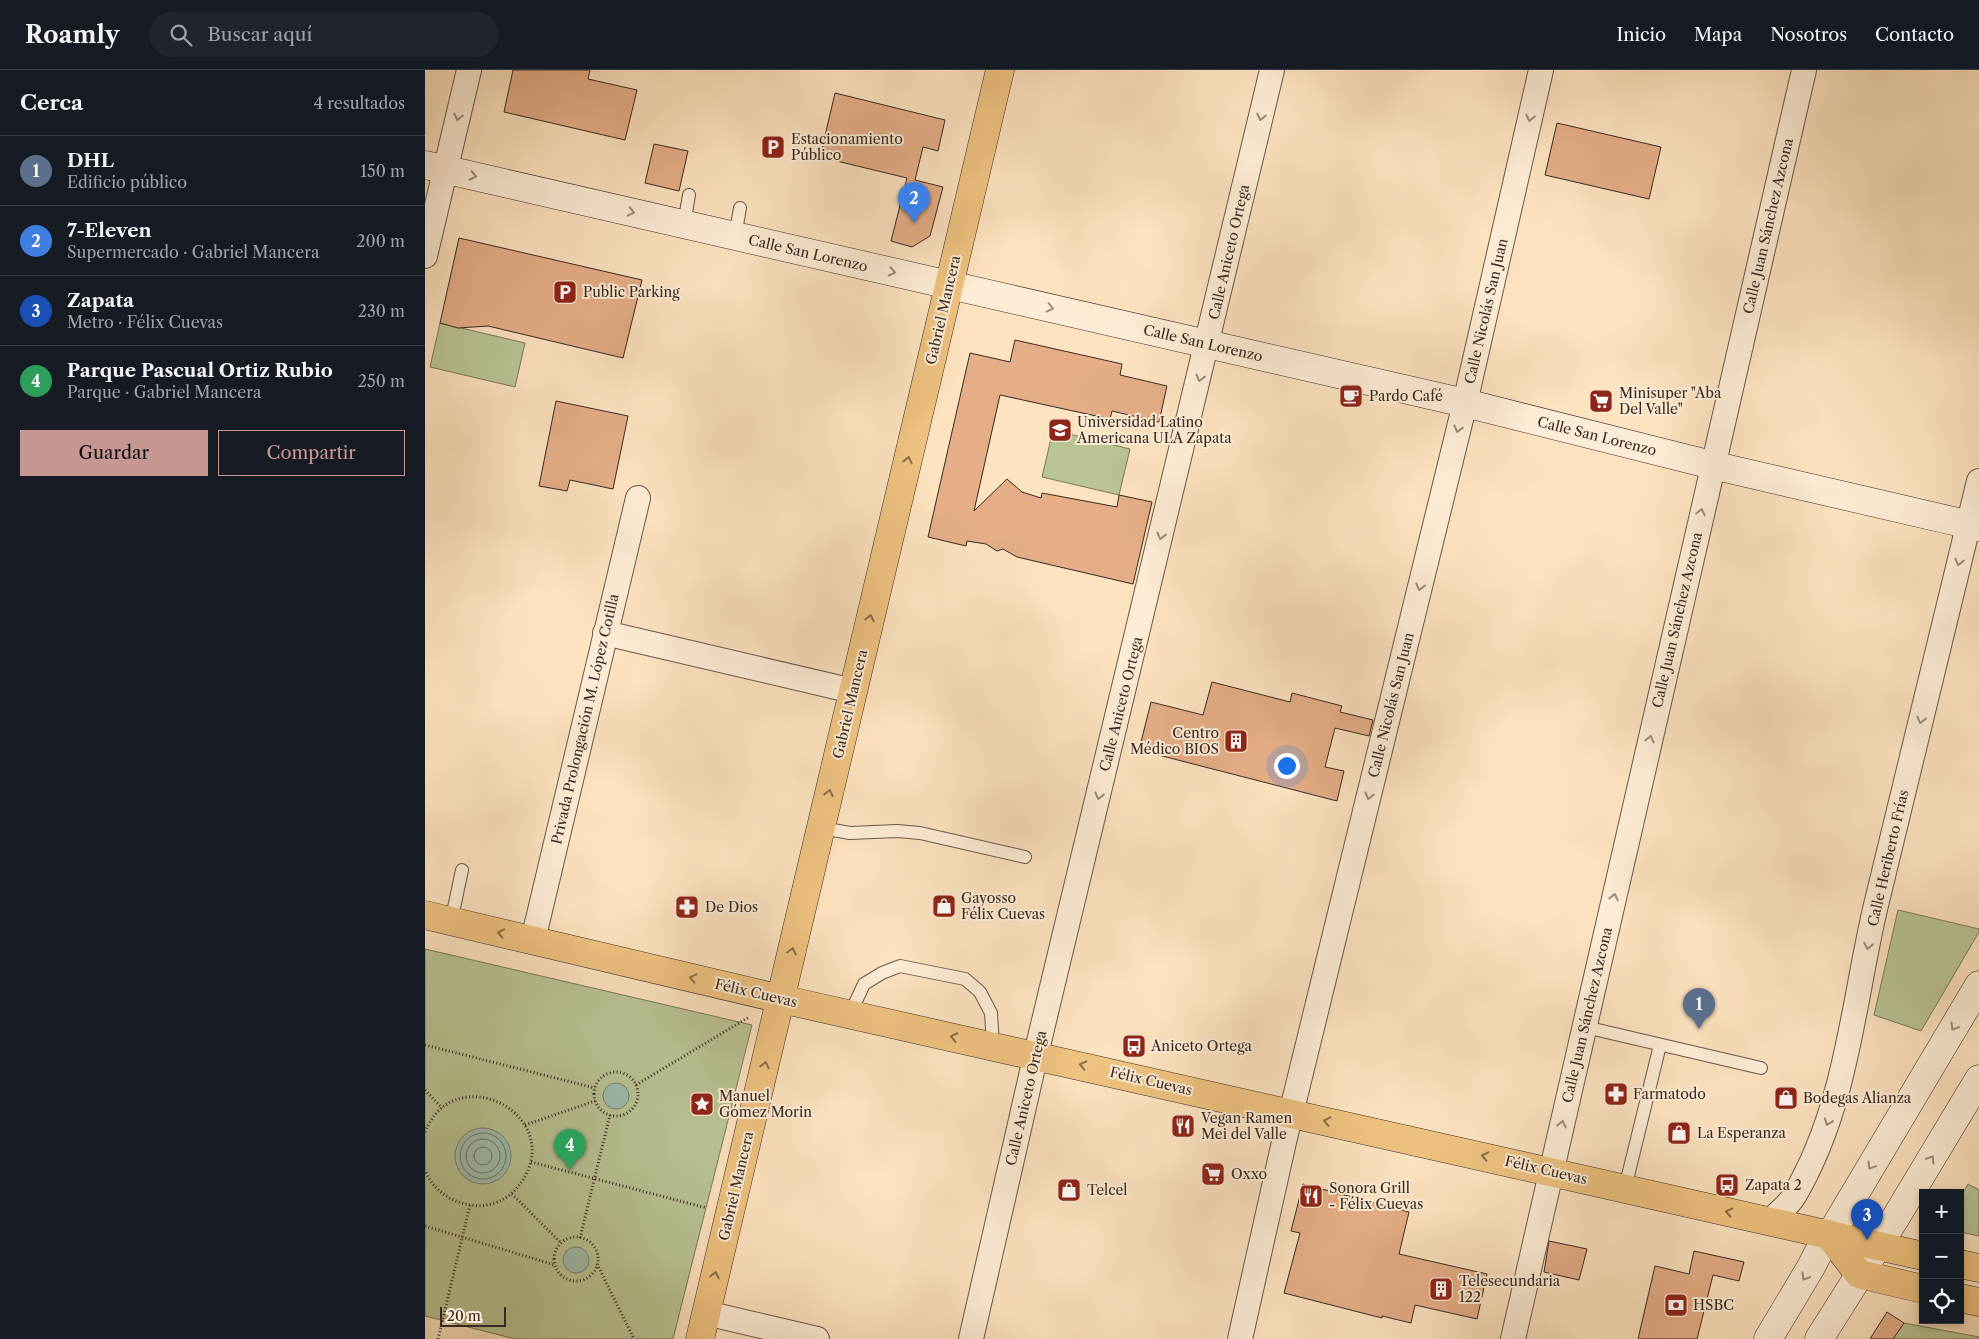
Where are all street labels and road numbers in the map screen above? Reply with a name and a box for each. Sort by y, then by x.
street label: Calle Juan Sánchez Azcona [1739,136,1797,316]
street label: Calle Aniceto Ortega [1205,182,1253,321]
street label: Calle San Lorenzo [746,230,870,276]
street label: Calle Nicolás San Juan [1460,236,1512,386]
street label: Gabriel Mancera [922,253,964,366]
street label: Calle San Lorenzo [1141,320,1265,366]
street label: Calle San Lorenzo [1536,412,1658,460]
street label: Calle Juan Sánchez Azcona [1648,530,1706,710]
street label: Privada Prolongación M. López Cotilla [547,591,623,846]
street label: Calle Nicolás San Juan [1364,630,1418,779]
street label: Calle Aniceto Ortega [1096,634,1147,773]
street label: Gabriel Mancera [829,647,871,760]
street label: Calle Heriberto Frías [1863,788,1913,928]
street label: Calle Juan Sánchez Azcona [1558,925,1616,1105]
street label: Félix Cuevas [713,975,799,1011]
street label: Calle Aniceto Ortega [1002,1028,1050,1167]
street label: Félix Cuevas [1108,1063,1194,1099]
street label: Gabriel Mancera [715,1129,757,1242]
street label: Félix Cuevas [1503,1152,1589,1188]

